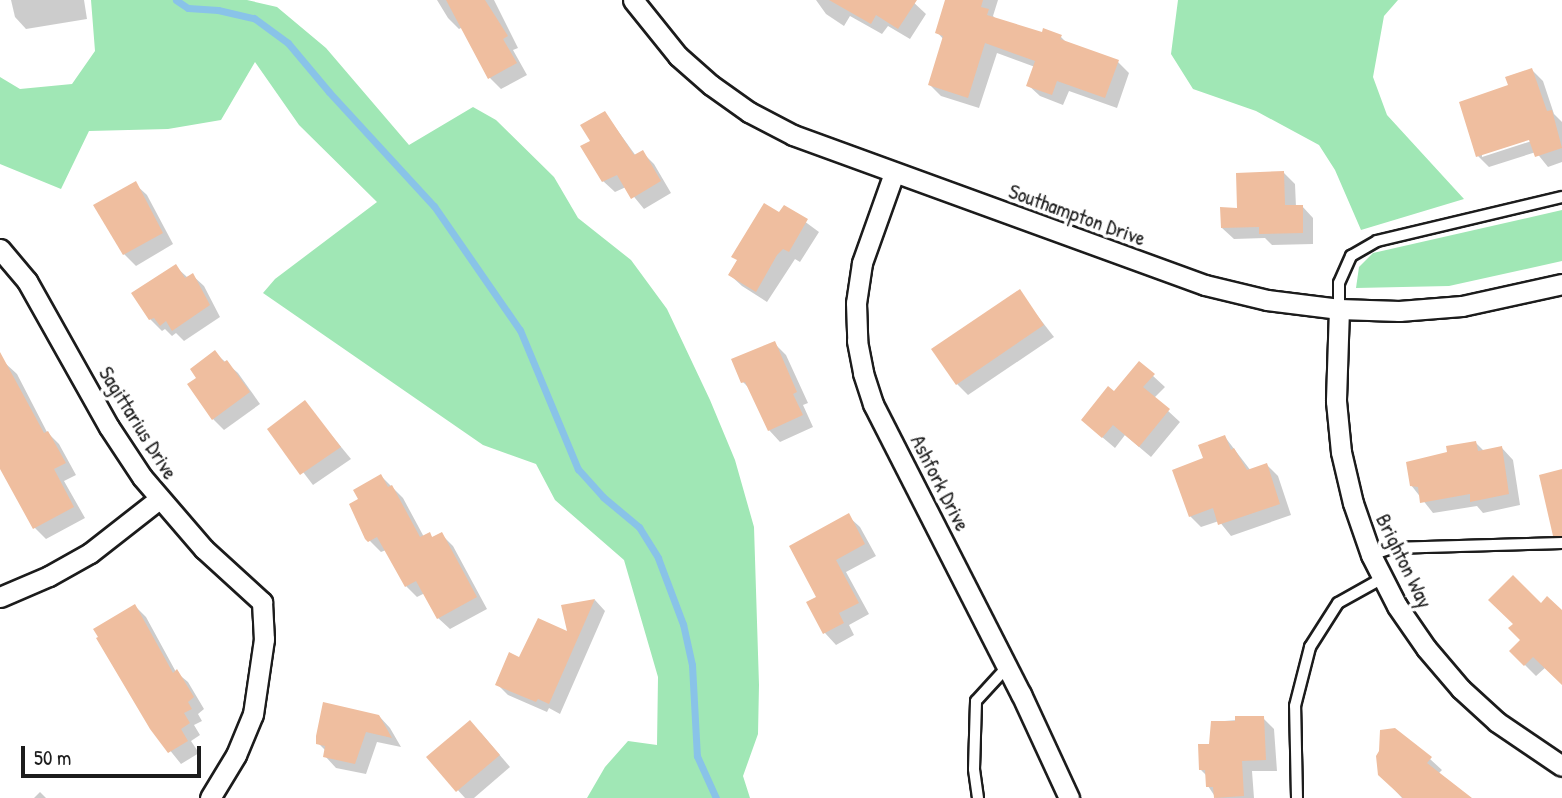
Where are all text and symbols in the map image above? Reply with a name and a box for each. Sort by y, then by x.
street label: Southampton Drive [1005,179,1149,251]
street label: Sagittarius Drive [93,362,183,484]
street label: Ashfork Drive [905,431,975,535]
street label: Brighton Way [1370,510,1438,612]
scale bar [24,732,205,776]
text: 50 m [34,743,71,772]

